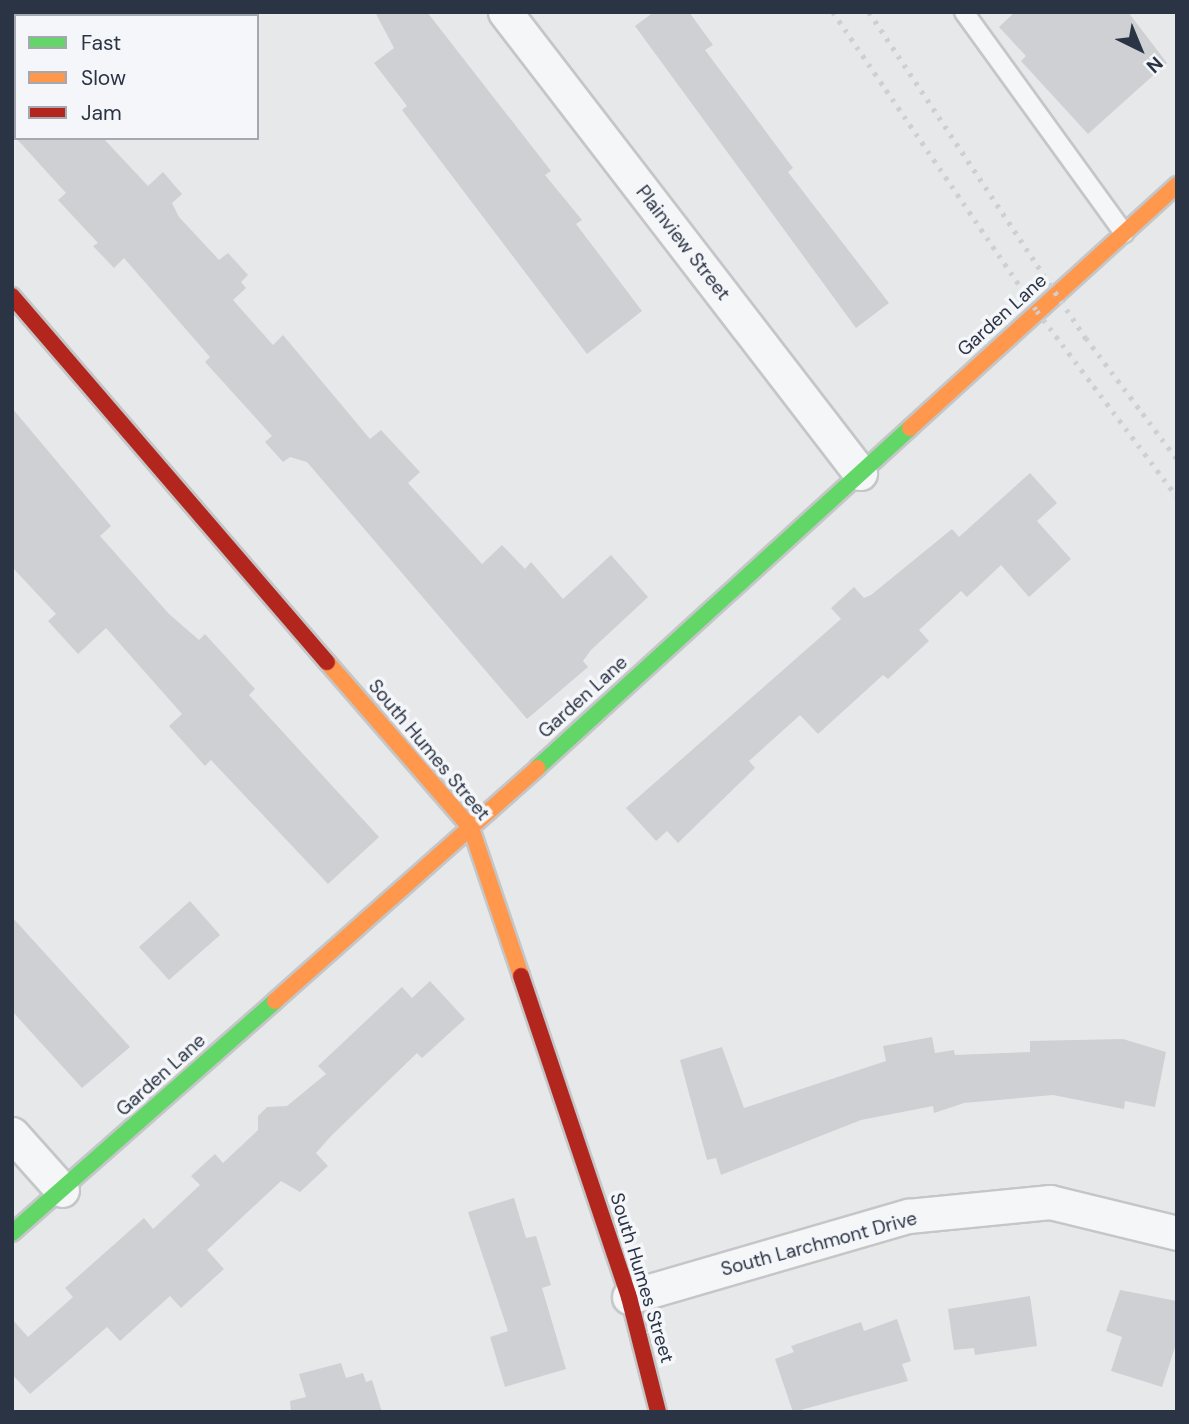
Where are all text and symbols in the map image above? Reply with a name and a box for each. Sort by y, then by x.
legend [14,14,259,140]
north arrow [1105,14,1175,84]
text: Fast [81,29,121,57]
text: N [1141,51,1168,79]
text: Slow [81,64,126,92]
text: Jam [81,99,122,127]
street label: Plainview Street [631,181,735,305]
street label: Garden Lane [953,269,1051,361]
street label: Garden Lane [534,651,632,743]
street label: South Humes Street [364,675,494,825]
street label: Garden Lane [112,1029,210,1121]
street label: South Humes Street [605,1190,679,1366]
street label: South Larchmont Drive [718,1207,920,1281]

